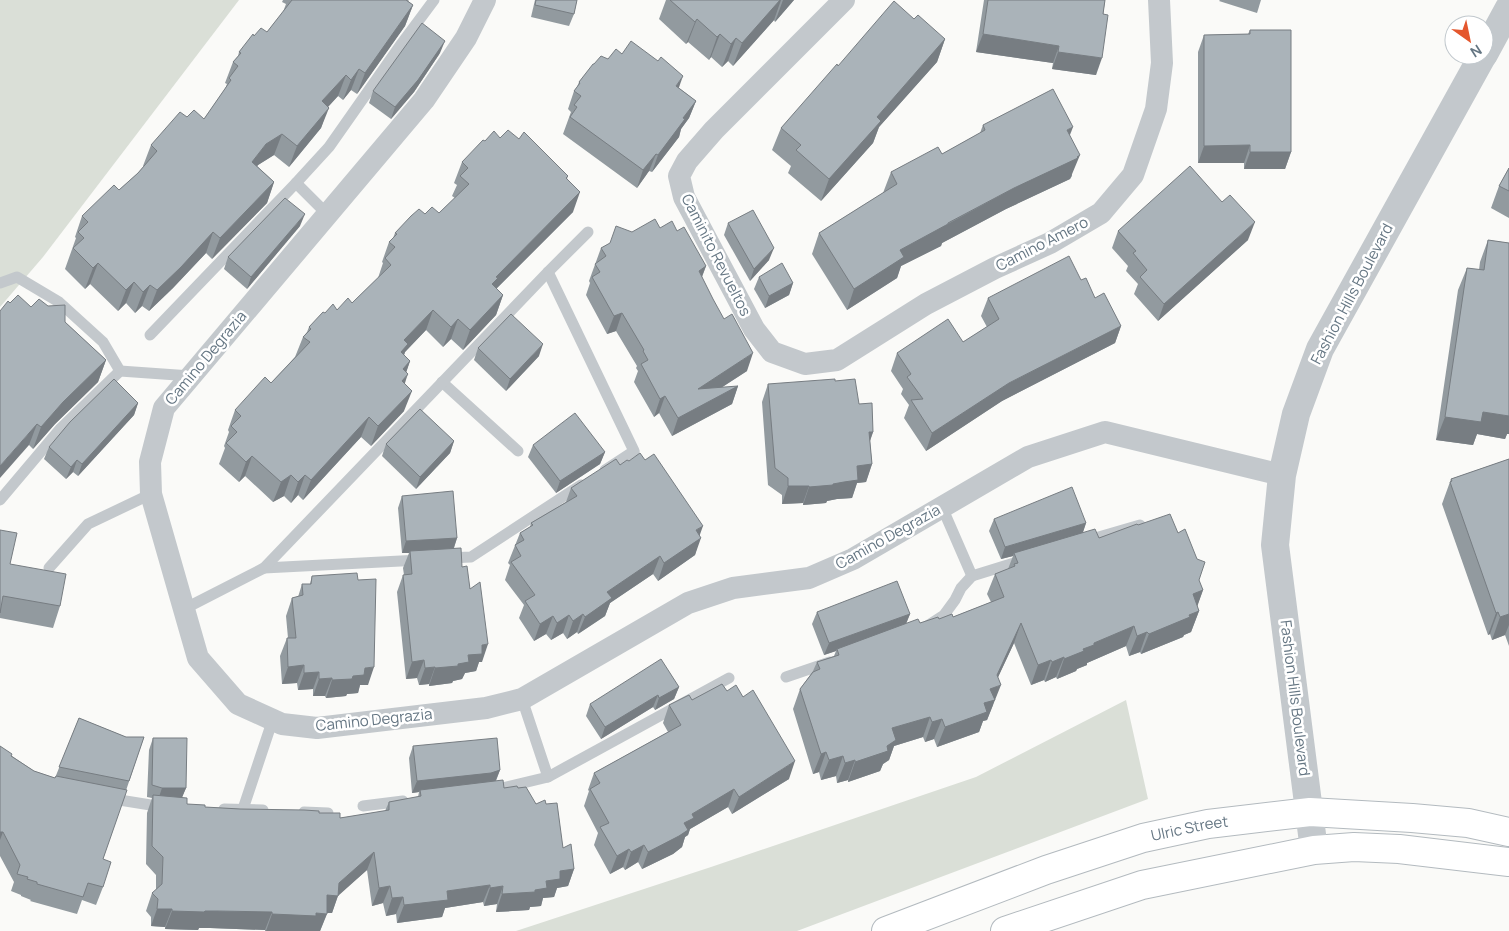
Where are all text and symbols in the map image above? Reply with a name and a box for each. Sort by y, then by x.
north arrow [1444,15,1494,65]
text: N [1467,41,1486,62]
street label: Caminito Revueltos [677,190,756,320]
street label: Camino Amero [992,211,1092,276]
street label: Fashion Hills Boulevard [1305,220,1398,368]
street label: Camino Degrazia [160,306,251,409]
street label: Camino Degrazia [832,499,944,574]
street label: Fashion Hills Boulevard [1276,619,1315,777]
street label: Camino Degrazia [315,703,433,736]
street label: Ulric Street [1149,811,1229,846]

